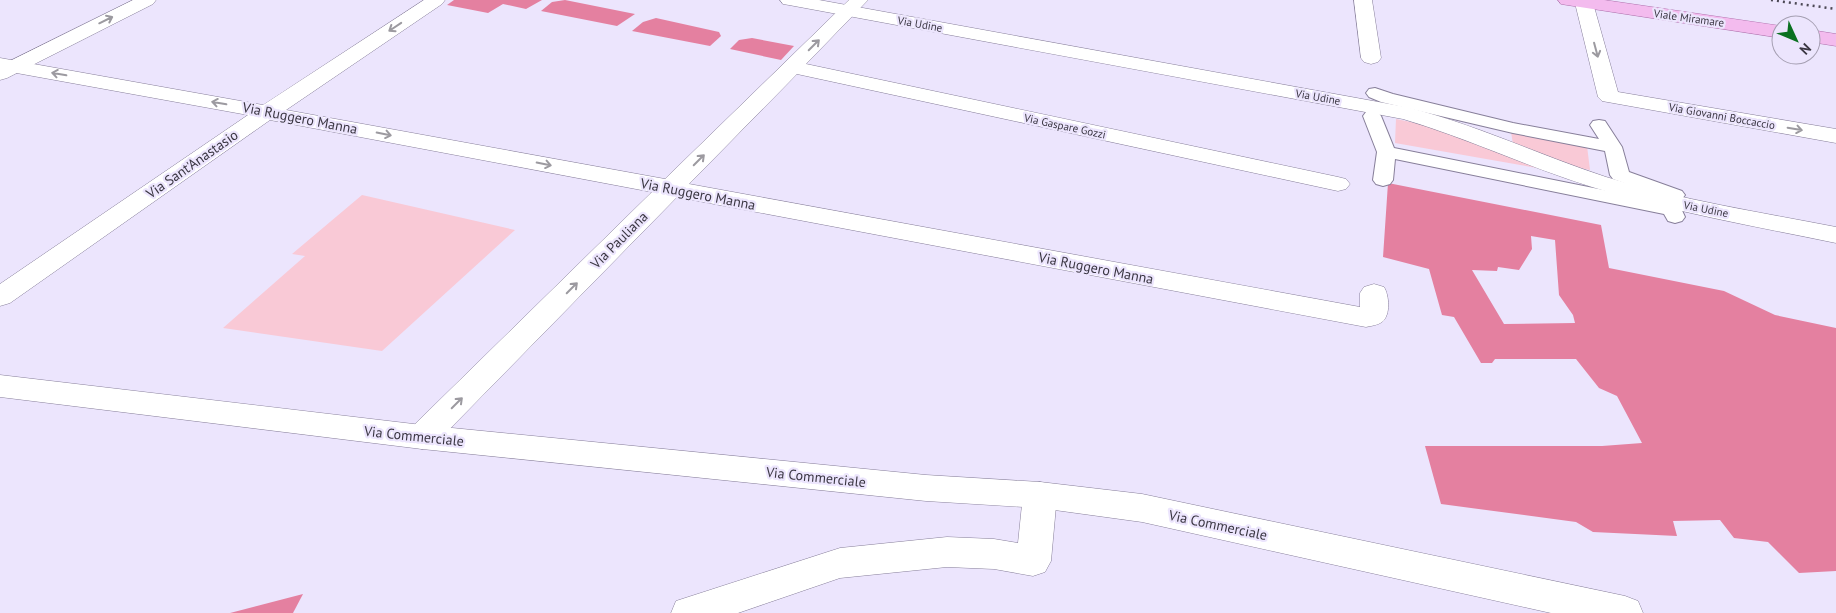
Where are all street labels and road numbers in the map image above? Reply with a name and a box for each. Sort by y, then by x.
street label: Viale Miramare [1652,6,1726,30]
street label: Via Udine [896,13,944,35]
street label: Via Udine [1294,86,1342,108]
street label: Via Ruggero Manna [240,98,359,138]
street label: Via Giovanni Boccaccio [1667,100,1776,132]
street label: Via Gaspare Gozzi [1022,110,1107,142]
street label: Via Sant'Anastasio [142,126,241,203]
street label: Via Ruggero Manna [638,174,757,214]
street label: Via Udine [1681,198,1730,220]
street label: Via Pauliana [586,208,651,273]
street label: Via Ruggero Manna [1036,248,1155,288]
street label: Via Commerciale [362,422,465,450]
street label: Via Commerciale [764,463,867,491]
street label: Via Commerciale [1166,506,1269,544]

